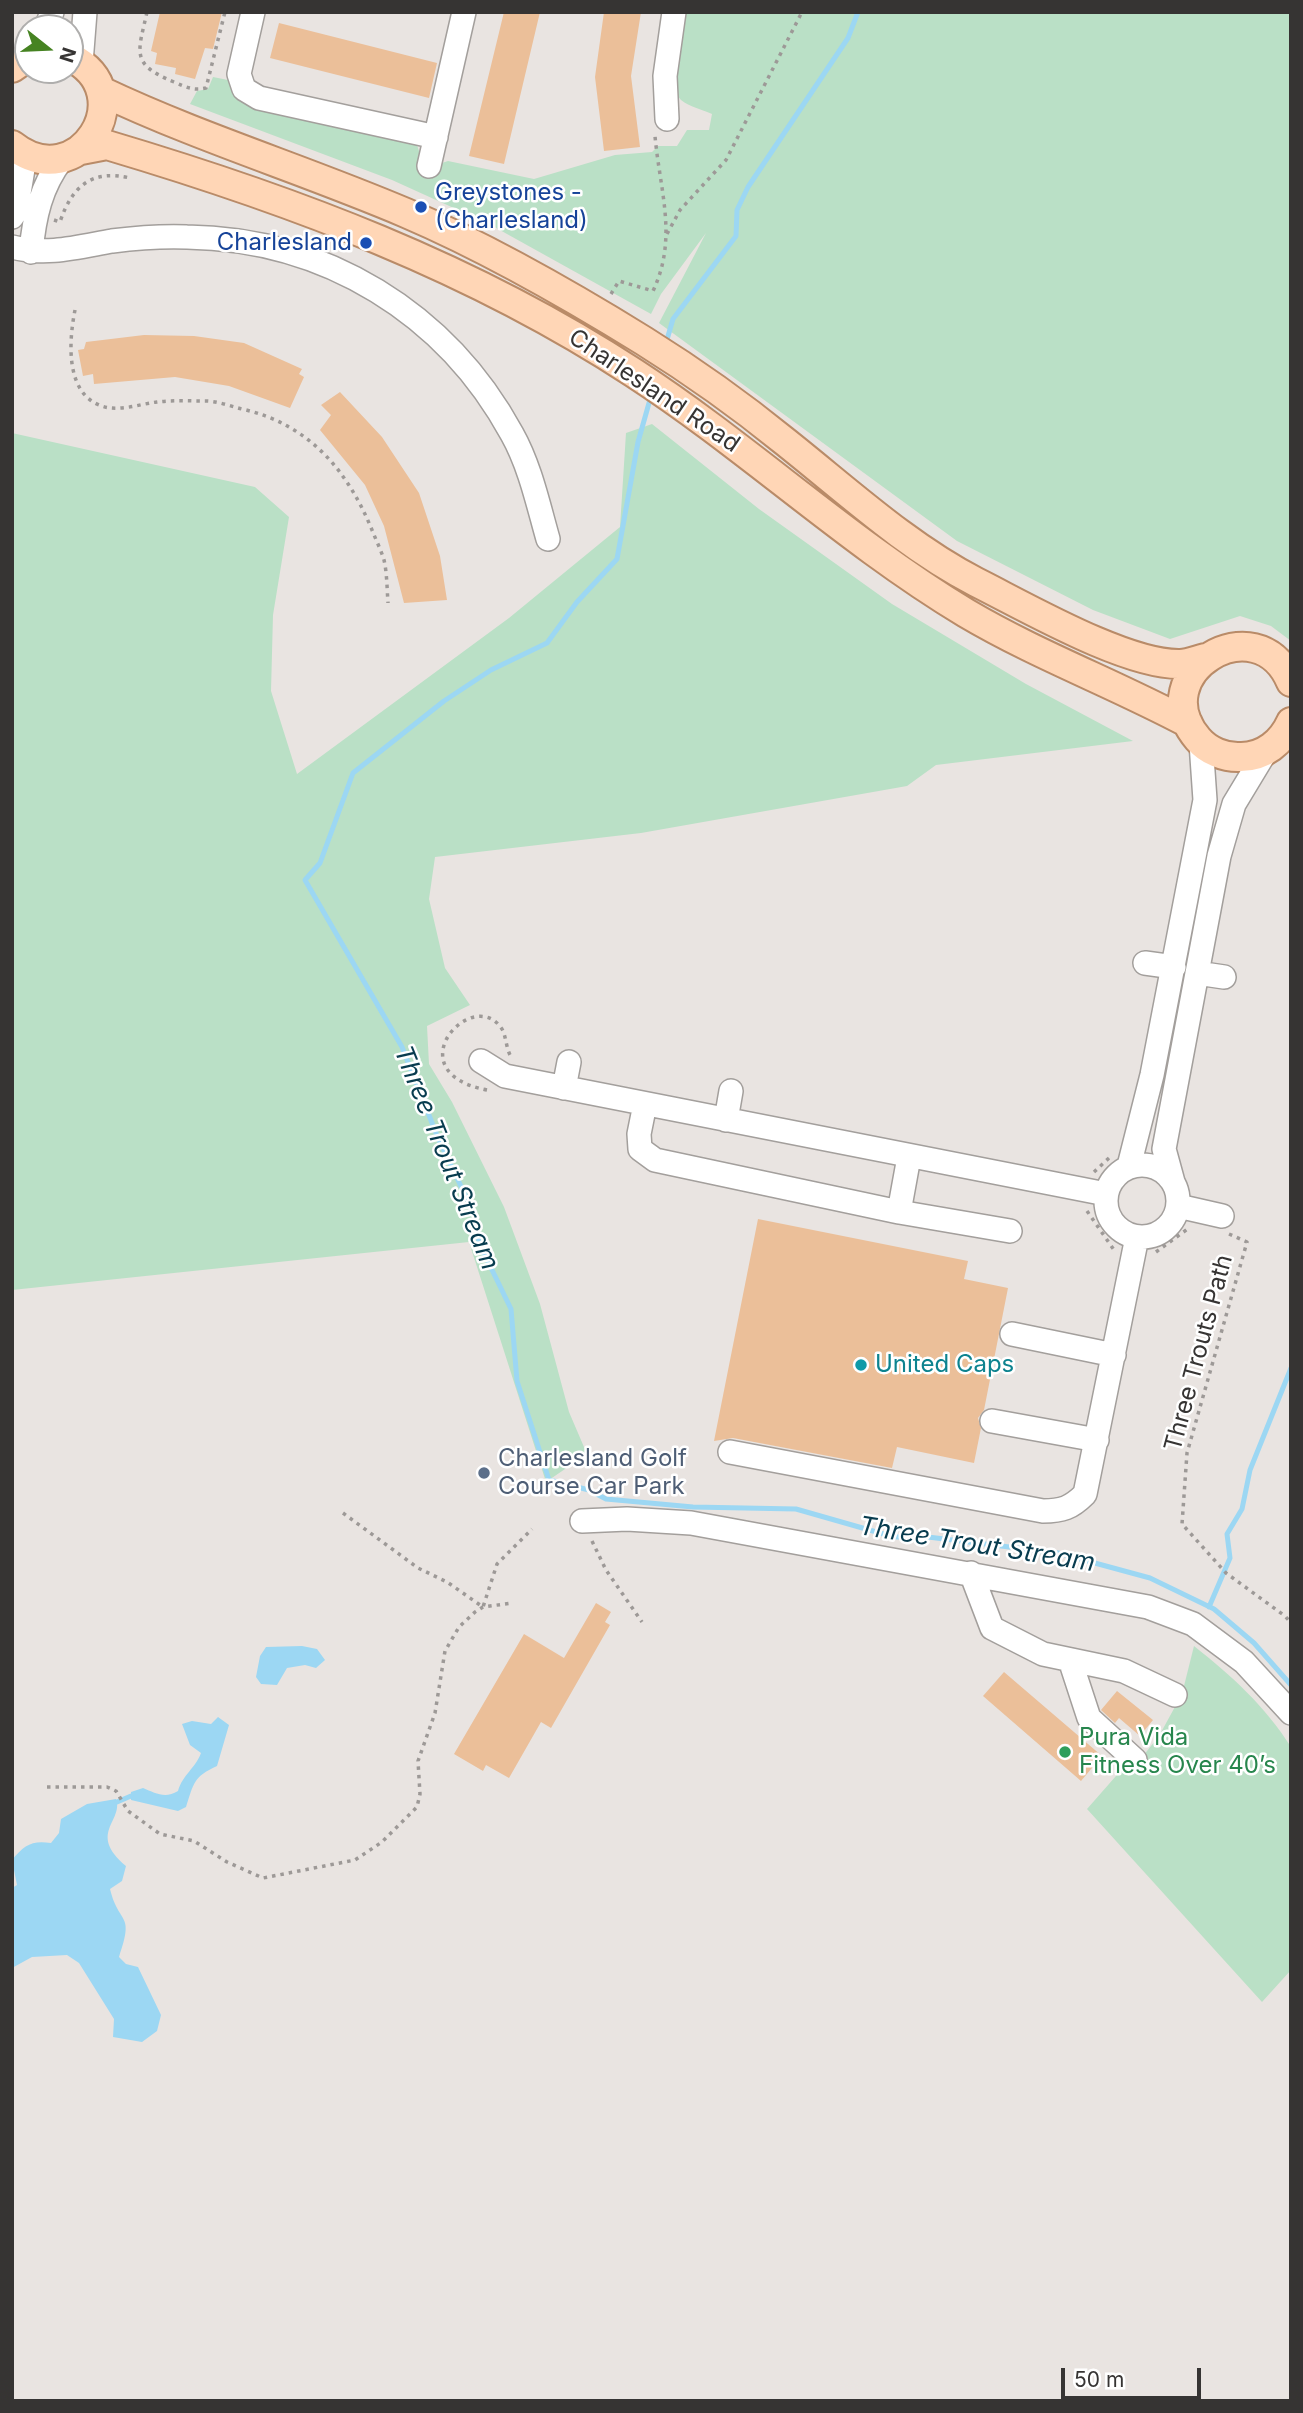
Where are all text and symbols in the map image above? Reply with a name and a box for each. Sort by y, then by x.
north arrow [14,14,84,84]
text: N [54,45,81,65]
place label: Greystones - (Charlesland) [435,179,588,235]
marker: Greystones - (Charlesland) [413,199,429,215]
place label: Charlesland [217,229,352,257]
marker: Charlesland [358,235,374,251]
street label: Charlesland Road [563,323,745,459]
water label: Three Trout Stream [387,1042,505,1274]
street label: Three Trouts Path [1159,1252,1239,1454]
place label: United Caps [875,1351,1014,1379]
marker: United Caps [853,1357,869,1373]
place label: Charlesland Golf Course Car Park [498,1445,687,1501]
marker: Charlesland Golf Course Car Park [476,1465,492,1481]
water label: Three Trout Stream [857,1511,1097,1579]
place label: Pura Vida Fitness Over 40’s [1079,1724,1276,1780]
marker: Pura Vida Fitness Over 40’s [1057,1744,1073,1760]
scale bar [1065,2354,1205,2398]
text: 50 m [1074,2367,1124,2392]

